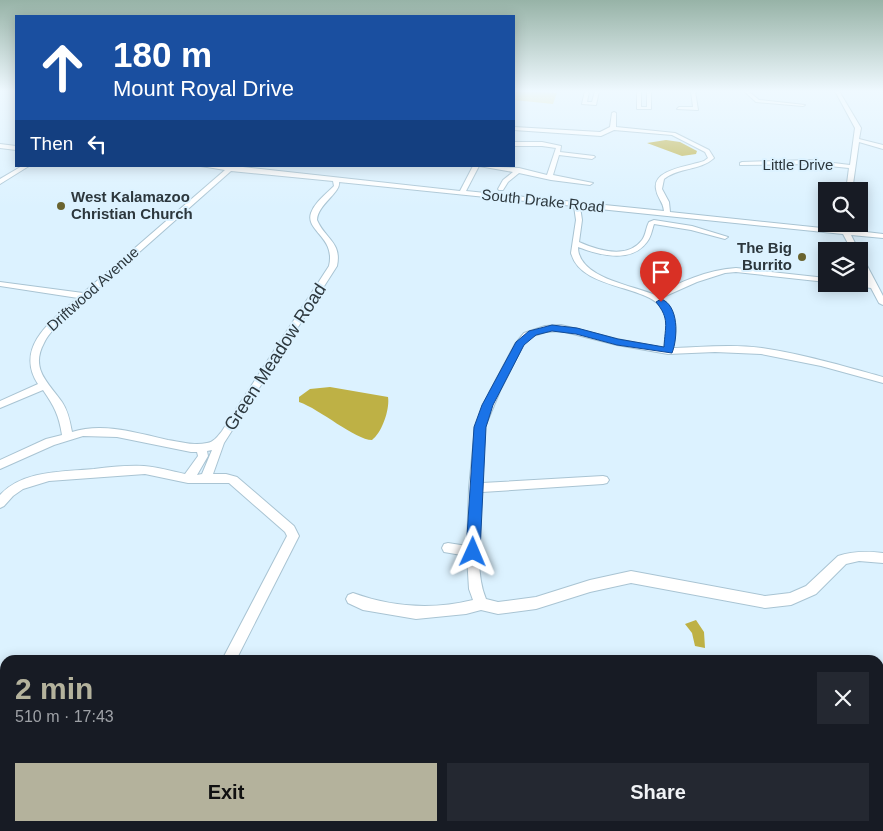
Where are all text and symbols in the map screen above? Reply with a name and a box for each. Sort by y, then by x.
icon: ahead [30,35,95,100]
text: 180 m [113,35,212,74]
text: Mount Royal Drive [113,76,294,101]
icon: left [83,130,111,158]
text: Then [30,133,73,154]
street label: Little Drive [763,156,833,173]
map controls [818,182,868,292]
button: search [818,182,868,232]
street label: South Drake Road [481,186,605,215]
place label: West Kalamazoo Christian Church [71,188,193,222]
marker: West Kalamazoo Christian Church [55,200,67,212]
place label: The Big Burrito [737,239,792,273]
button: layers [818,242,868,292]
street label: Driftwood Avenue [43,243,142,334]
pin [640,251,682,302]
marker: The Big Burrito [796,251,808,263]
icon: arrive [647,258,675,286]
street label: Green Meadow Road [220,280,330,434]
position arrow [446,525,498,577]
text: 2 min [15,672,93,705]
button: close [817,672,869,724]
text: 510 m · 17:43 [15,708,114,725]
button: Exit [15,763,437,821]
button: Share [447,763,869,821]

